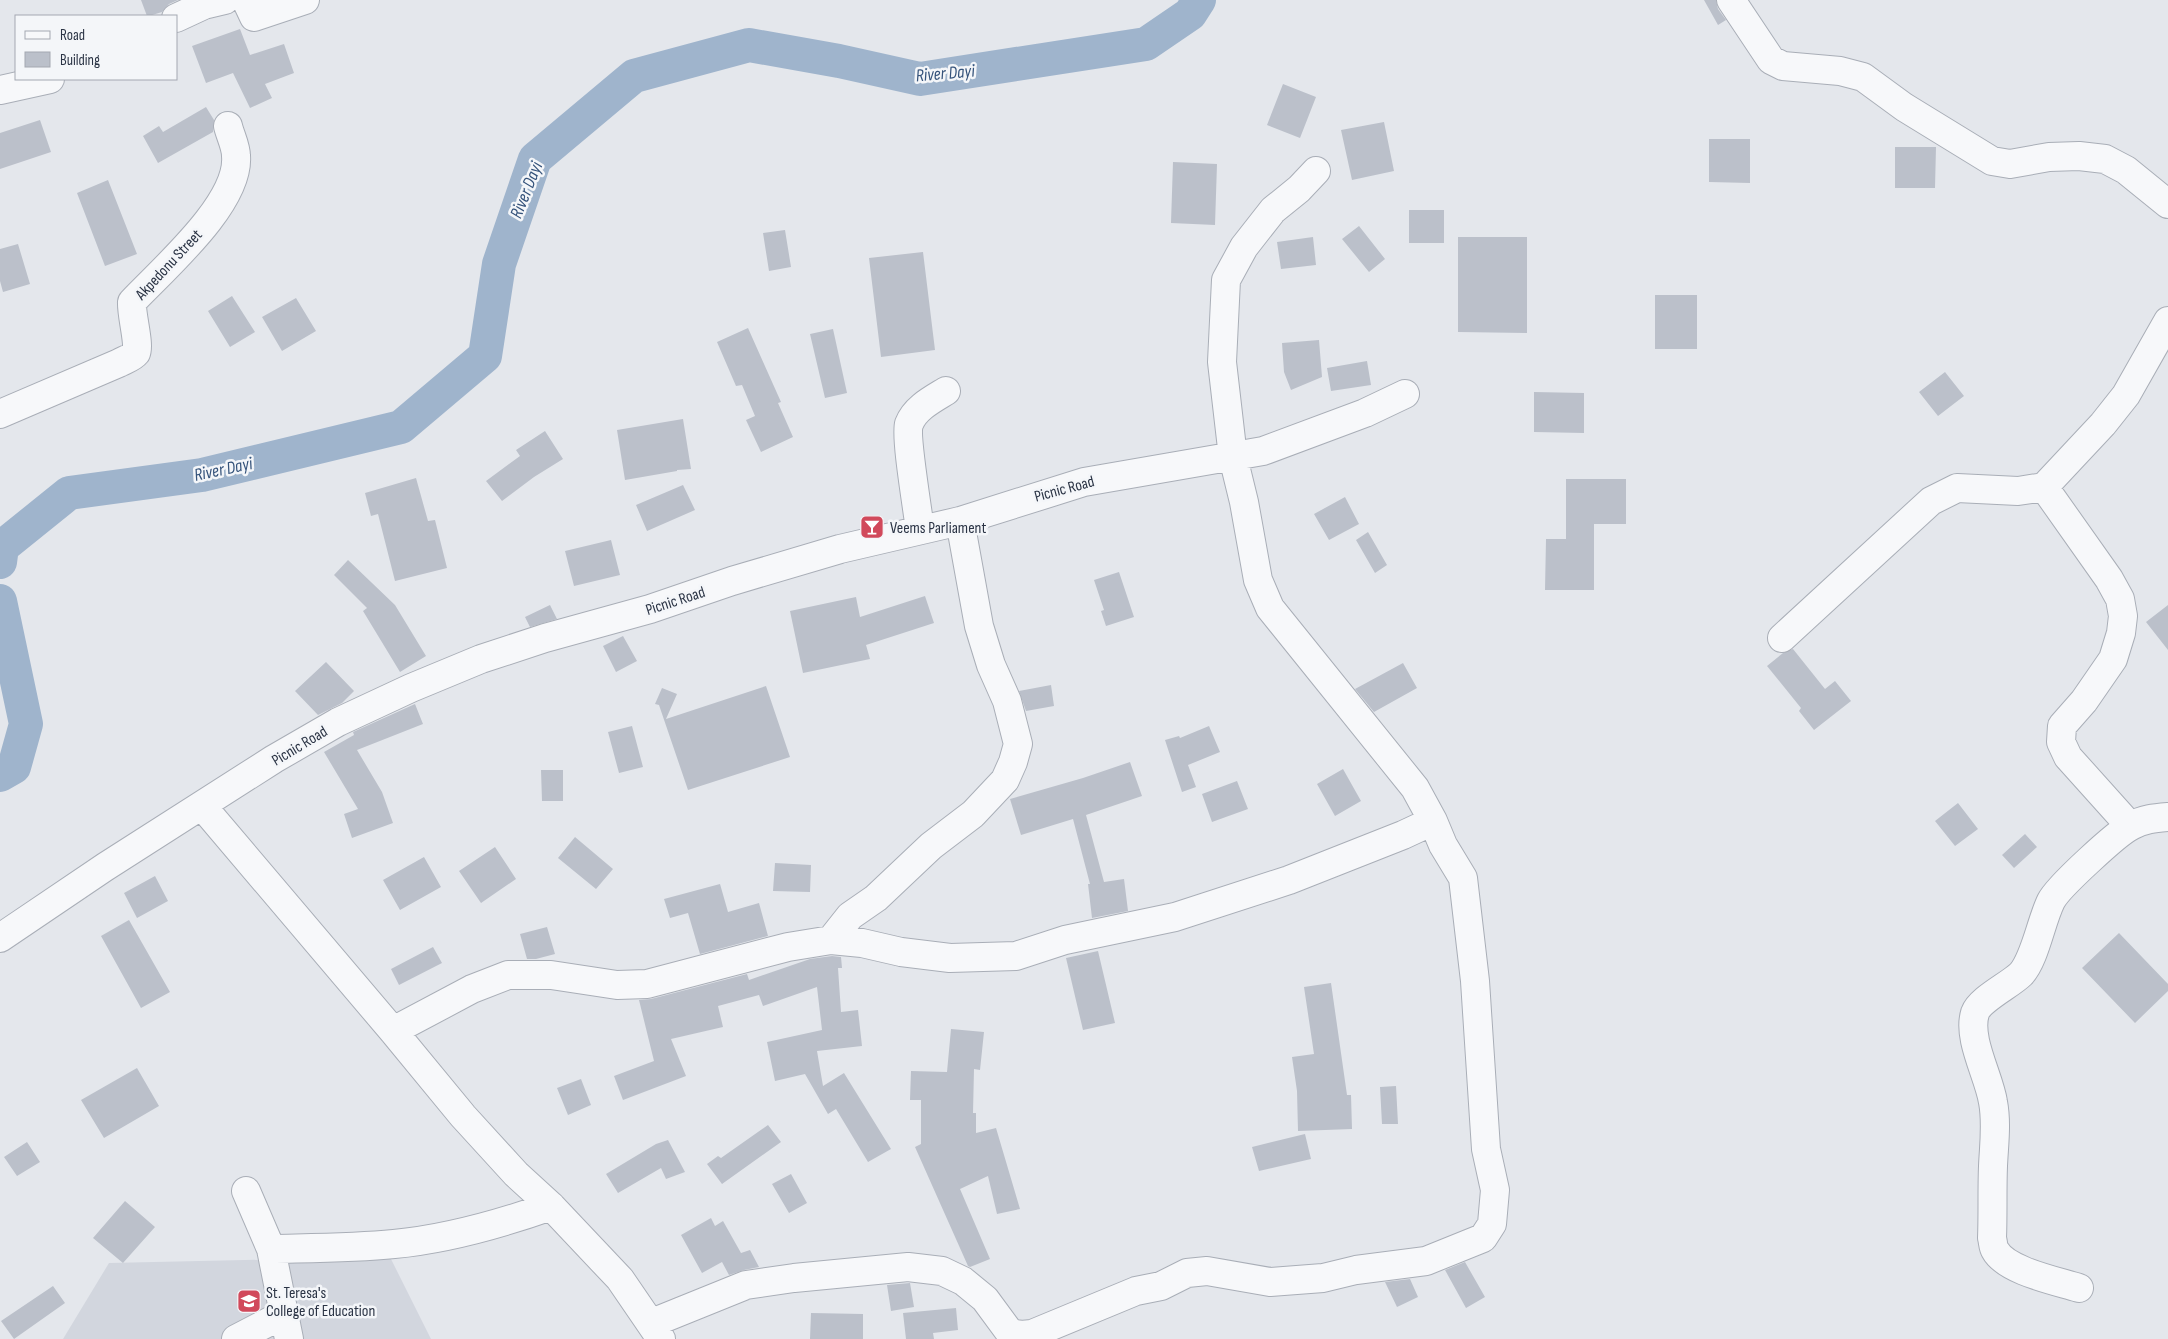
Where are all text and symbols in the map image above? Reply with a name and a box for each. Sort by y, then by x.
legend [15,15,178,80]
text: Road [60,26,85,45]
text: Building [60,51,100,70]
water label: River Dayi [915,60,976,87]
water label: River Dayi [506,158,548,221]
street label: Akpedonu Street [131,226,207,305]
water label: River Dayi [192,453,255,486]
street label: Picnic Road [1032,472,1097,507]
bar icon: Veems Parliament [859,514,885,540]
place label: Veems Parliament [890,519,987,538]
street label: Picnic Road [643,583,708,620]
street label: Picnic Road [269,722,331,770]
place label: St. Teresa's College of Education [266,1284,375,1321]
school or university icon: St. Teresa's College of Education [236,1288,262,1314]

